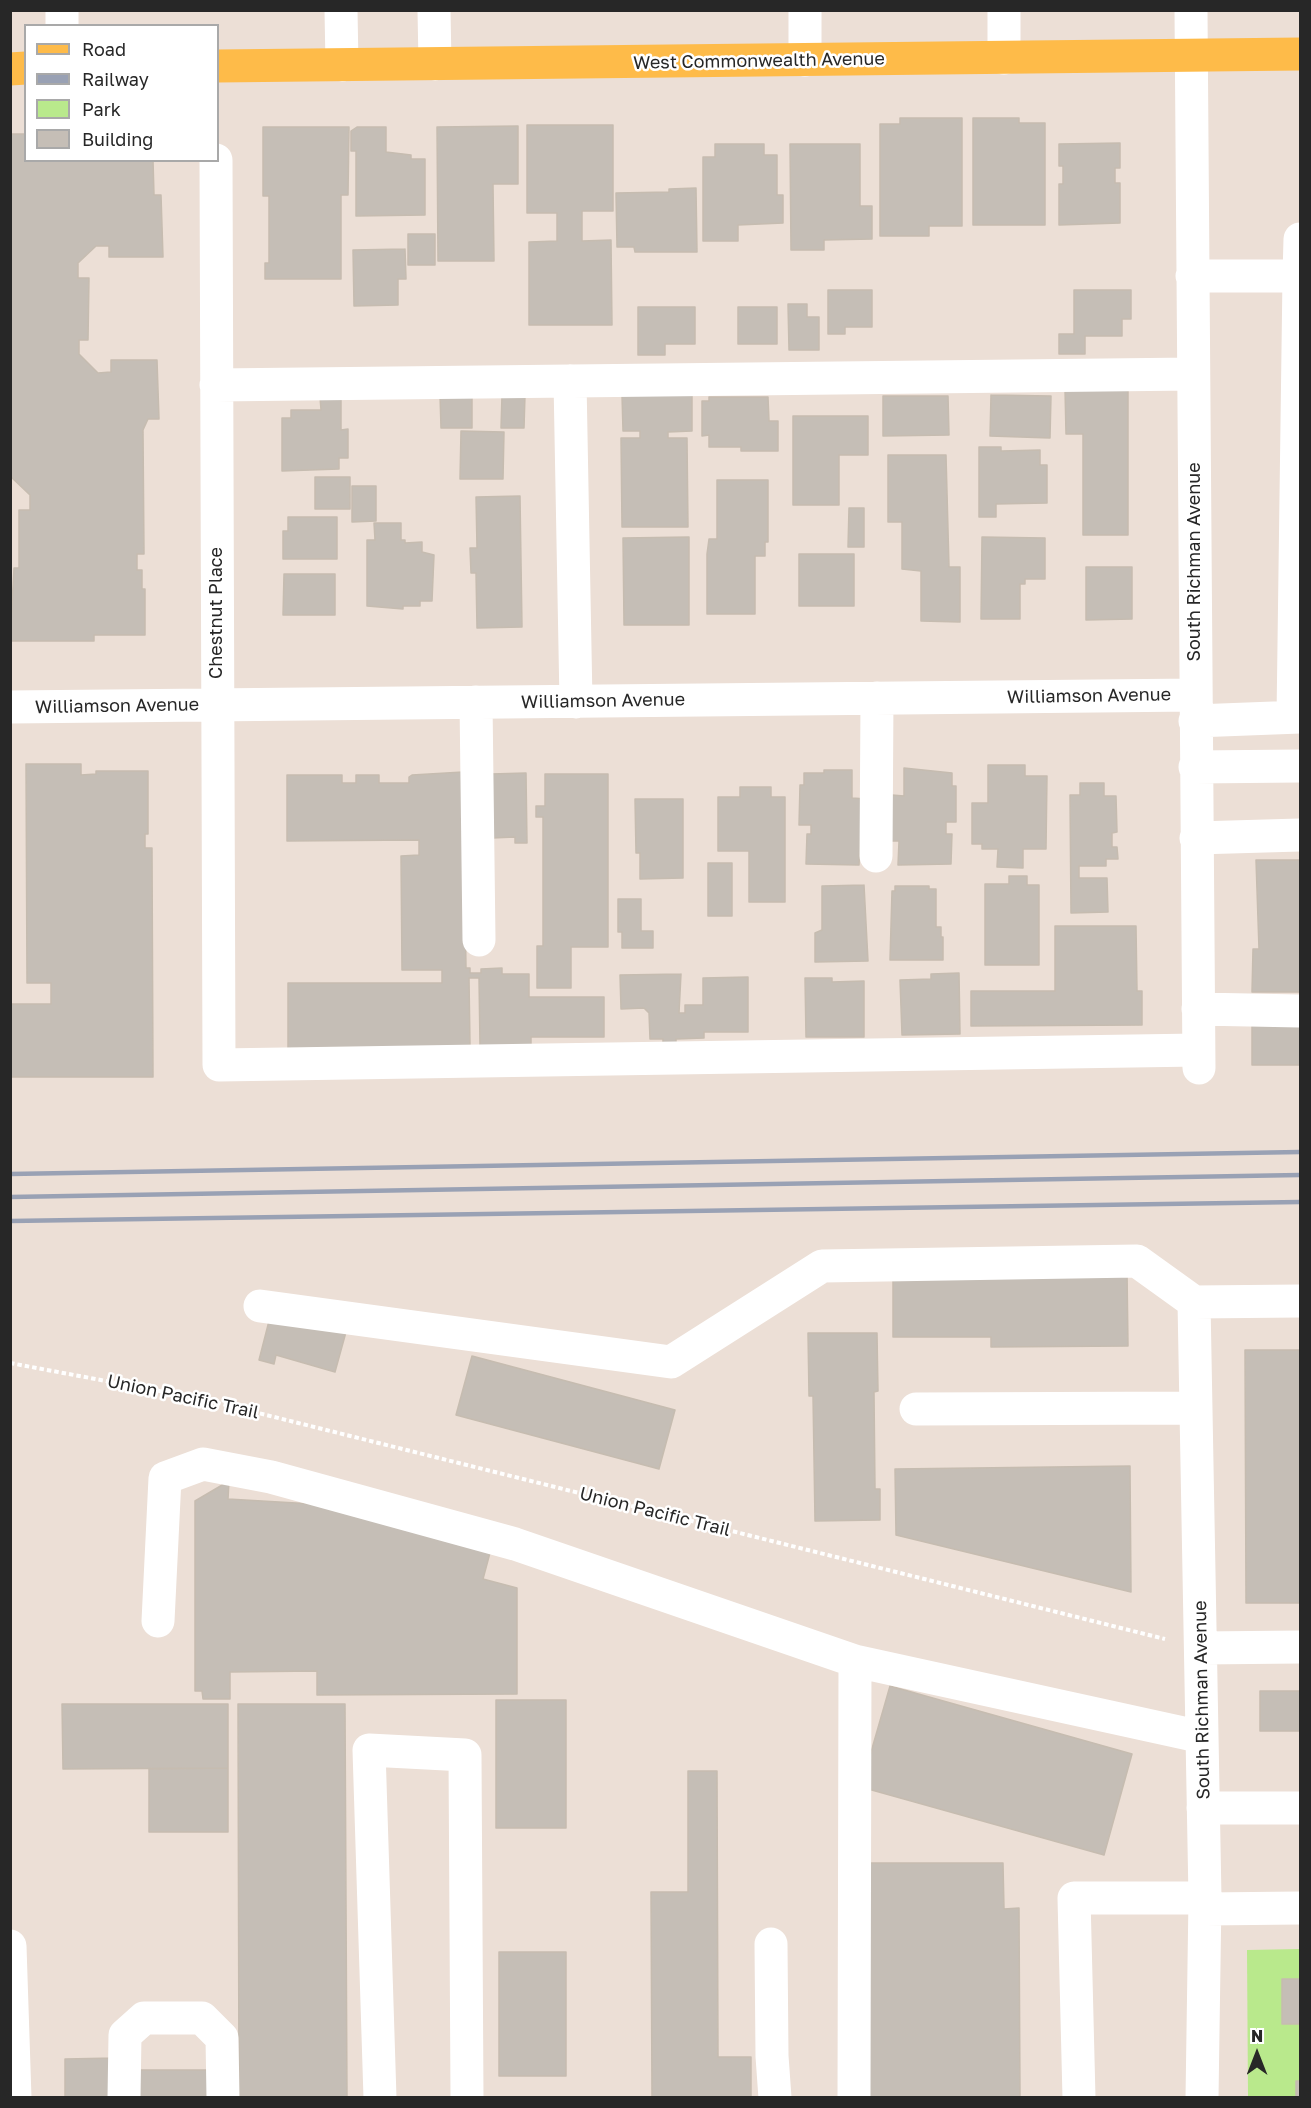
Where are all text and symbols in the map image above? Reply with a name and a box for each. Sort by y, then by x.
legend [24,24,219,162]
text: Road [82,38,126,60]
street label: West Commonwealth Avenue [633,48,885,74]
text: Railway [82,68,149,90]
text: Park [82,98,121,120]
text: Building [82,128,153,150]
street label: South Richman Avenue [1183,462,1205,662]
street label: Chestnut Place [205,547,227,679]
street label: Williamson Avenue [1007,684,1171,708]
street label: Williamson Avenue [521,689,685,713]
street label: Williamson Avenue [35,694,199,718]
street label: Union Pacific Trail [105,1370,261,1424]
street label: Union Pacific Trail [577,1483,733,1541]
street label: South Richman Avenue [1189,1600,1215,1800]
north arrow [1227,2024,1287,2084]
text: N [1251,2026,1263,2046]

